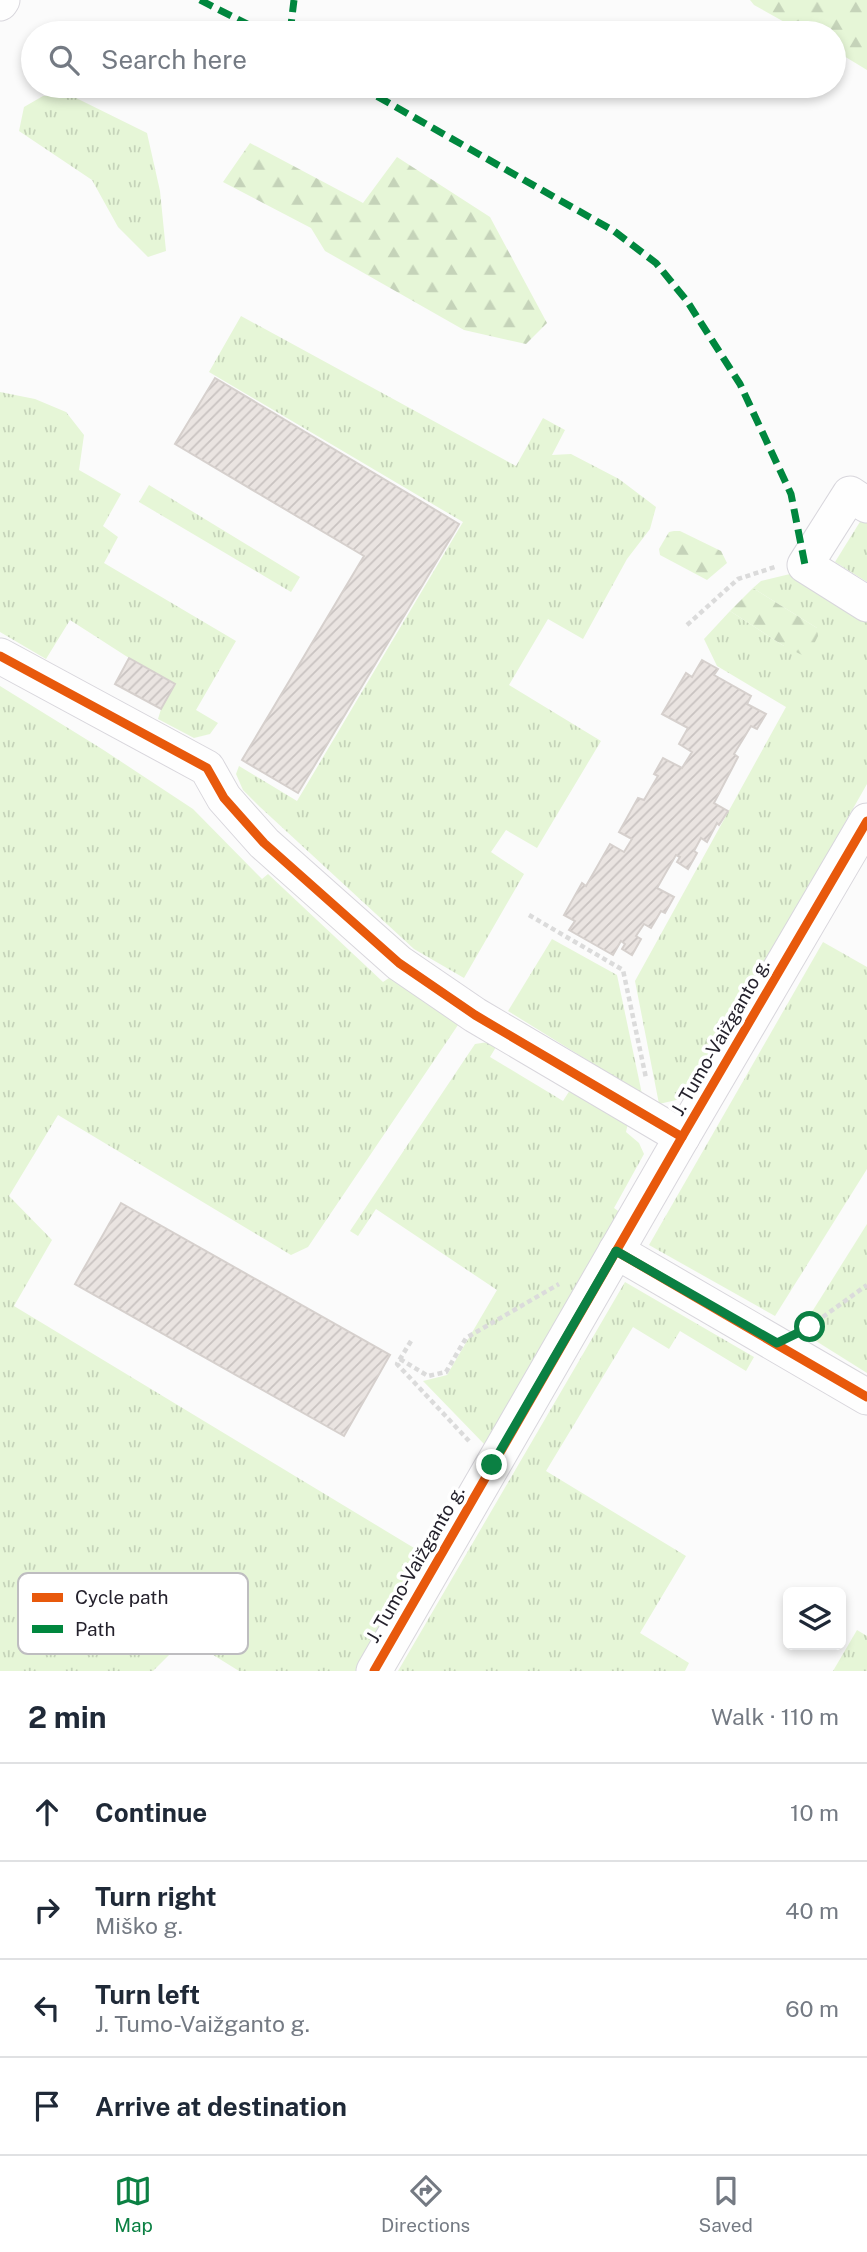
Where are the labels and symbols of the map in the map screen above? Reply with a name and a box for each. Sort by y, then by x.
street label: J. Tumo-Vaižganto g. [666,955,774,1119]
route start [794,1311,825,1342]
route end [476,1449,507,1480]
street label: J. Tumo-Vaižganto g. [361,1482,469,1646]
legend [18,1573,248,1654]
text: Cycle path [75,1586,168,1608]
text: Path [75,1618,115,1640]

